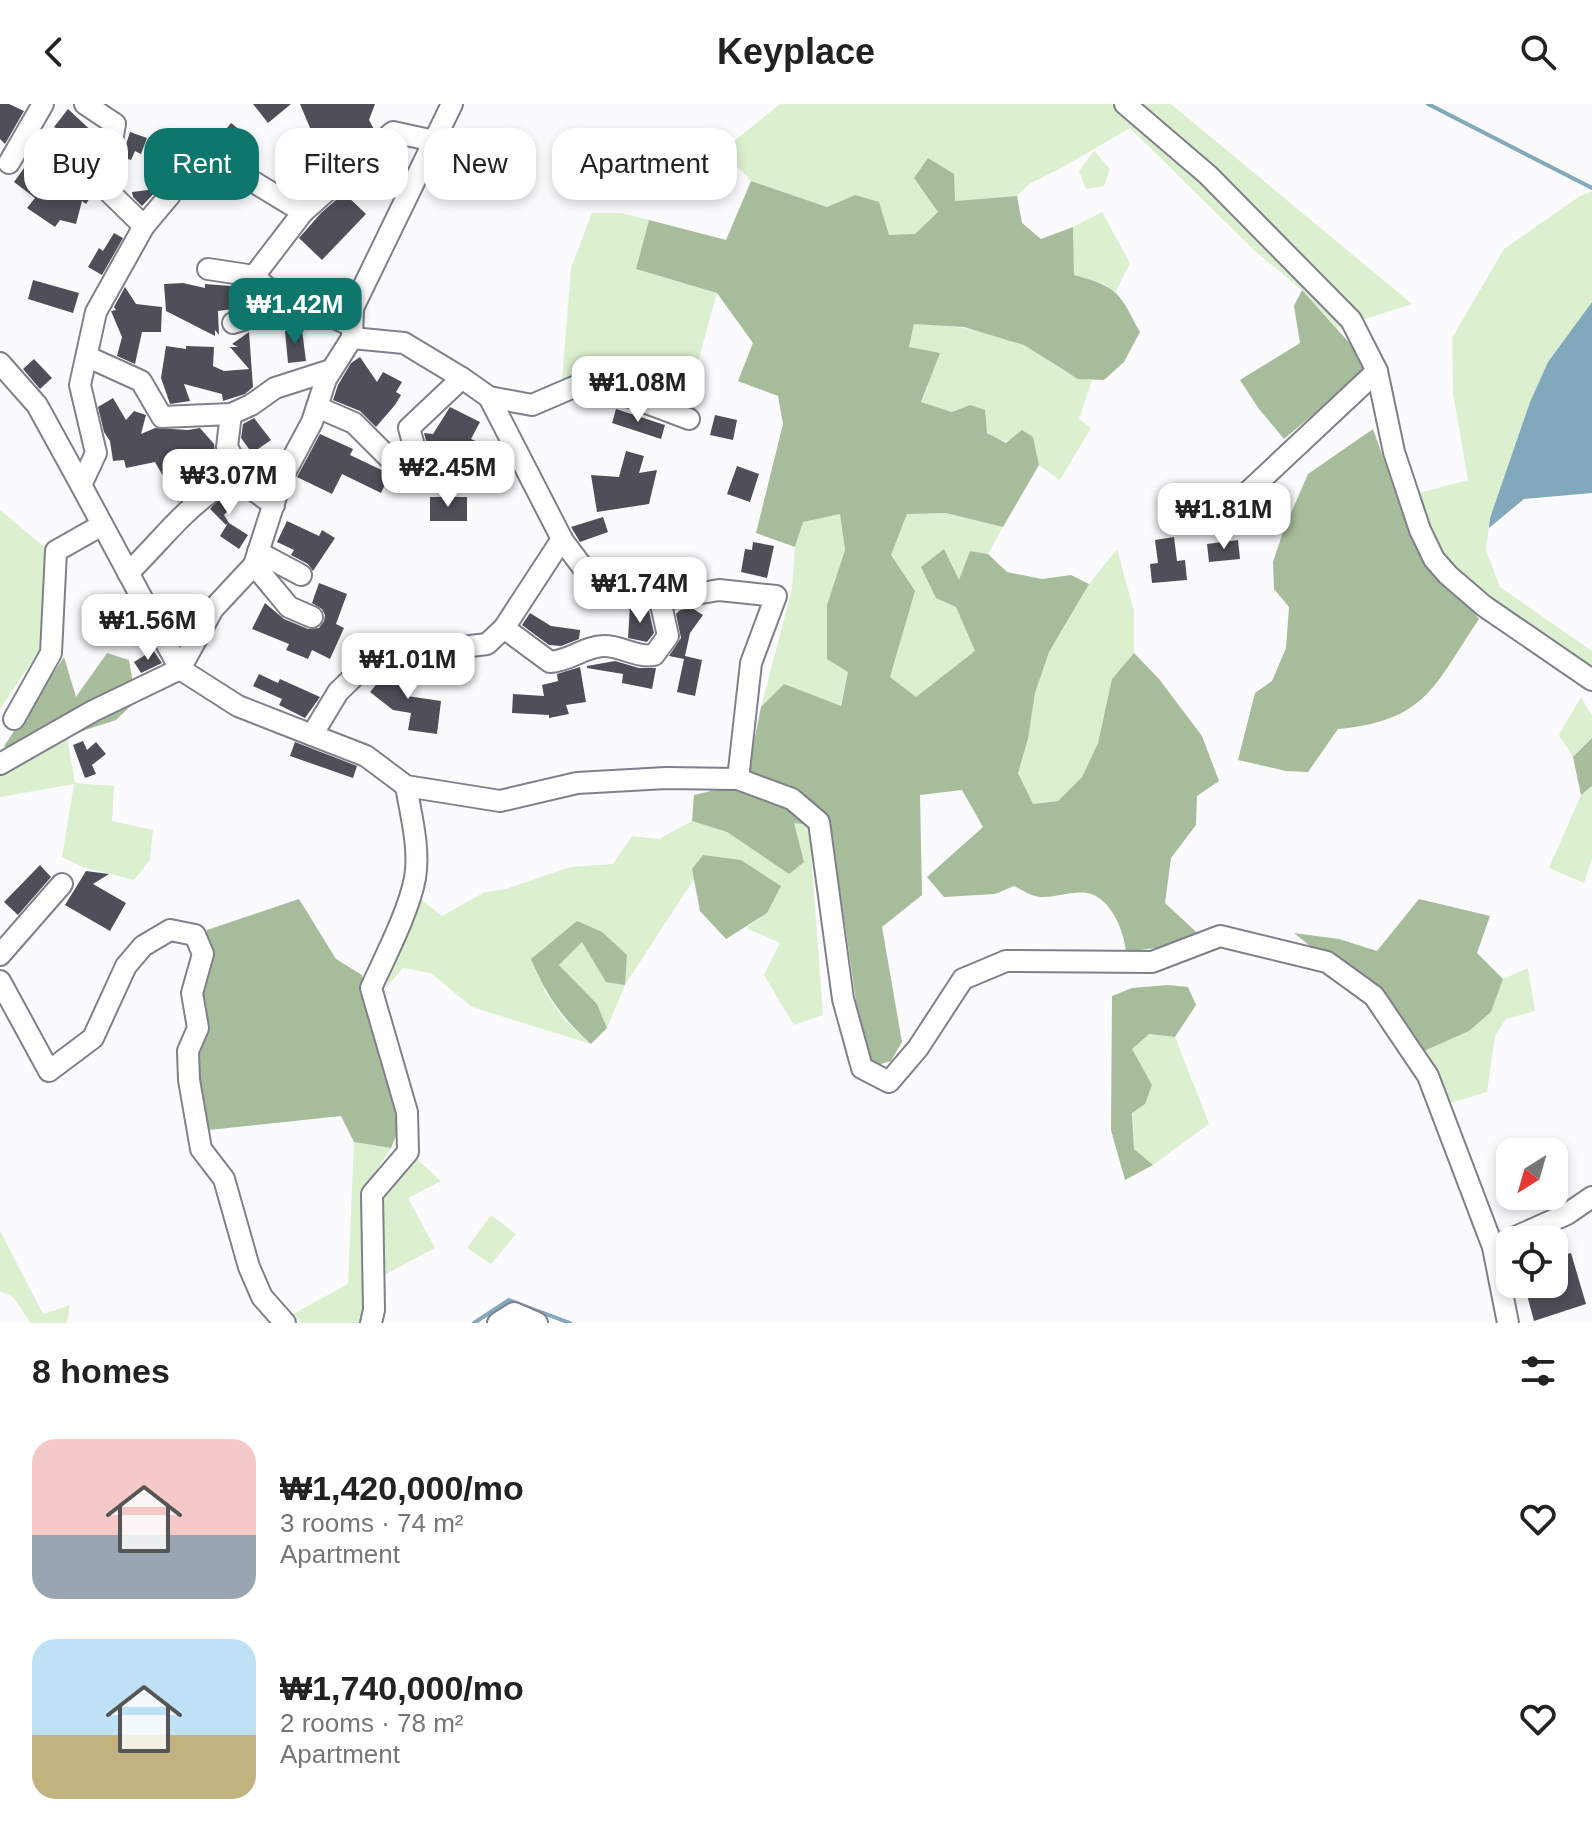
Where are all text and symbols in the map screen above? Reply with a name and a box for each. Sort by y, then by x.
icon: back [32,30,76,74]
icon: search [1516,30,1560,74]
text: Keyplace [717,31,875,72]
chip: Buy [24,128,128,200]
chip: Rent [144,128,259,200]
chip: Filters [275,128,408,200]
chip: New [424,128,536,200]
chip: Apartment [552,128,737,200]
pin: ₩1.42M [230,278,360,346]
text: ₩1.42M [247,289,343,319]
pin: ₩1.08M [573,356,703,424]
text: ₩1.08M [590,367,686,397]
pin: ₩2.45M [383,441,513,509]
pin: ₩3.07M [164,449,294,517]
text: ₩2.45M [400,452,496,482]
text: ₩3.07M [181,460,277,490]
pin: ₩1.81M [1159,483,1289,551]
text: ₩1.81M [1176,494,1272,524]
pin: ₩1.74M [575,557,705,625]
text: ₩1.74M [592,568,688,598]
pin: ₩1.56M [83,594,213,662]
text: ₩1.56M [100,605,196,635]
pin: ₩1.01M [343,633,473,701]
text: ₩1.01M [360,644,456,674]
north arrow [1496,1138,1568,1210]
map controls [1496,1138,1568,1298]
button: locate [1496,1226,1568,1298]
icon: filters [1516,1349,1560,1393]
text: 8 homes [32,1352,170,1390]
text: ₩1,420,000/mo [280,1469,524,1507]
icon: home [96,1471,192,1567]
icon: heart [1516,1497,1560,1541]
text: 3 rooms · 74 m² [280,1508,464,1538]
text: Apartment [280,1539,400,1569]
text: ₩1,740,000/mo [280,1669,524,1707]
icon: home [96,1671,192,1767]
icon: heart [1516,1697,1560,1741]
text: 2 rooms · 78 m² [280,1708,464,1738]
text: Apartment [280,1739,400,1769]

